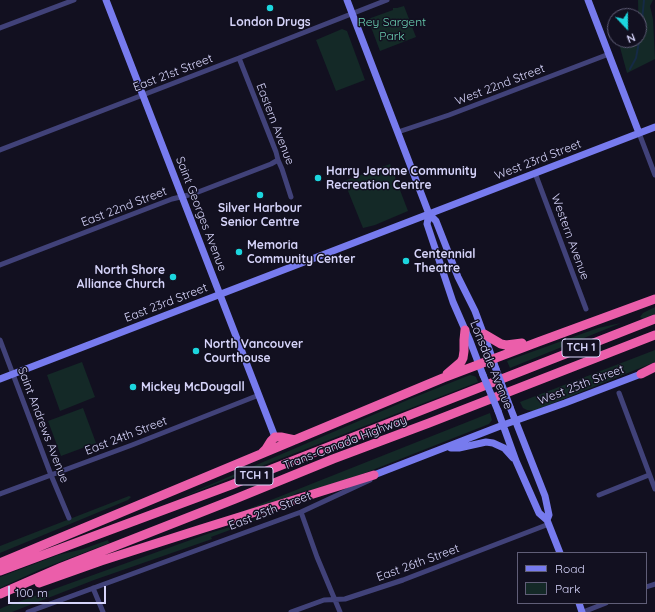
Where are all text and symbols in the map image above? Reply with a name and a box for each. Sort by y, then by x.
marker: London Drugs [265,3,275,13]
north arrow [607,8,647,48]
place label: London Drugs [230,15,310,29]
park label: Rey Sargent Park [358,15,426,43]
text: N [625,30,637,46]
street label: East 21st Street [131,51,215,95]
street label: West 22nd Street [453,61,547,109]
street label: Eastern Avenue [253,81,297,167]
street label: West 23rd Street [493,137,583,183]
street label: Saint Georges Avenue [172,155,230,273]
place label: Harry Jerome Community Recreation Centre [326,164,477,192]
marker: Harry Jerome Community Recreation Centre [313,173,323,183]
street label: East 22nd Street [79,184,169,230]
marker: Silver Harbour Senior Centre [255,190,265,200]
street label: Western Avenue [548,192,592,282]
place label: Silver Harbour Senior Centre [218,201,302,229]
place label: Memoria Community Center [247,238,355,266]
marker: Memoria Community Center [234,247,244,257]
place label: Centennial Theatre [414,247,476,275]
marker: Centennial Theatre [401,256,411,266]
place label: North Shore Alliance Church [77,263,165,291]
marker: North Shore Alliance Church [168,272,178,282]
street label: East 23rd Street [122,281,210,325]
street label: Lonsdale Avenue [467,319,515,411]
place label: North Vancouver Courthouse [204,337,303,365]
road number: TCH 1 [562,339,600,357]
marker: North Vancouver Courthouse [191,346,201,356]
street label: West 25th Street [536,362,626,408]
street label: Saint Andrews Avenue [14,365,72,485]
place label: Mickey McDougall [141,380,245,394]
marker: Mickey McDougall [128,382,138,392]
street label: Trans-Canada Highway [281,413,409,473]
street label: East 24th Street [83,414,169,458]
road number: TCH 1 [235,467,273,485]
street label: East 25th Street [227,489,313,533]
street label: East 26th Street [375,541,461,585]
legend [517,552,647,604]
text: Road [555,561,585,576]
scale bar [10,578,108,604]
text: Park [555,581,580,596]
text: 100 m [15,585,48,600]

